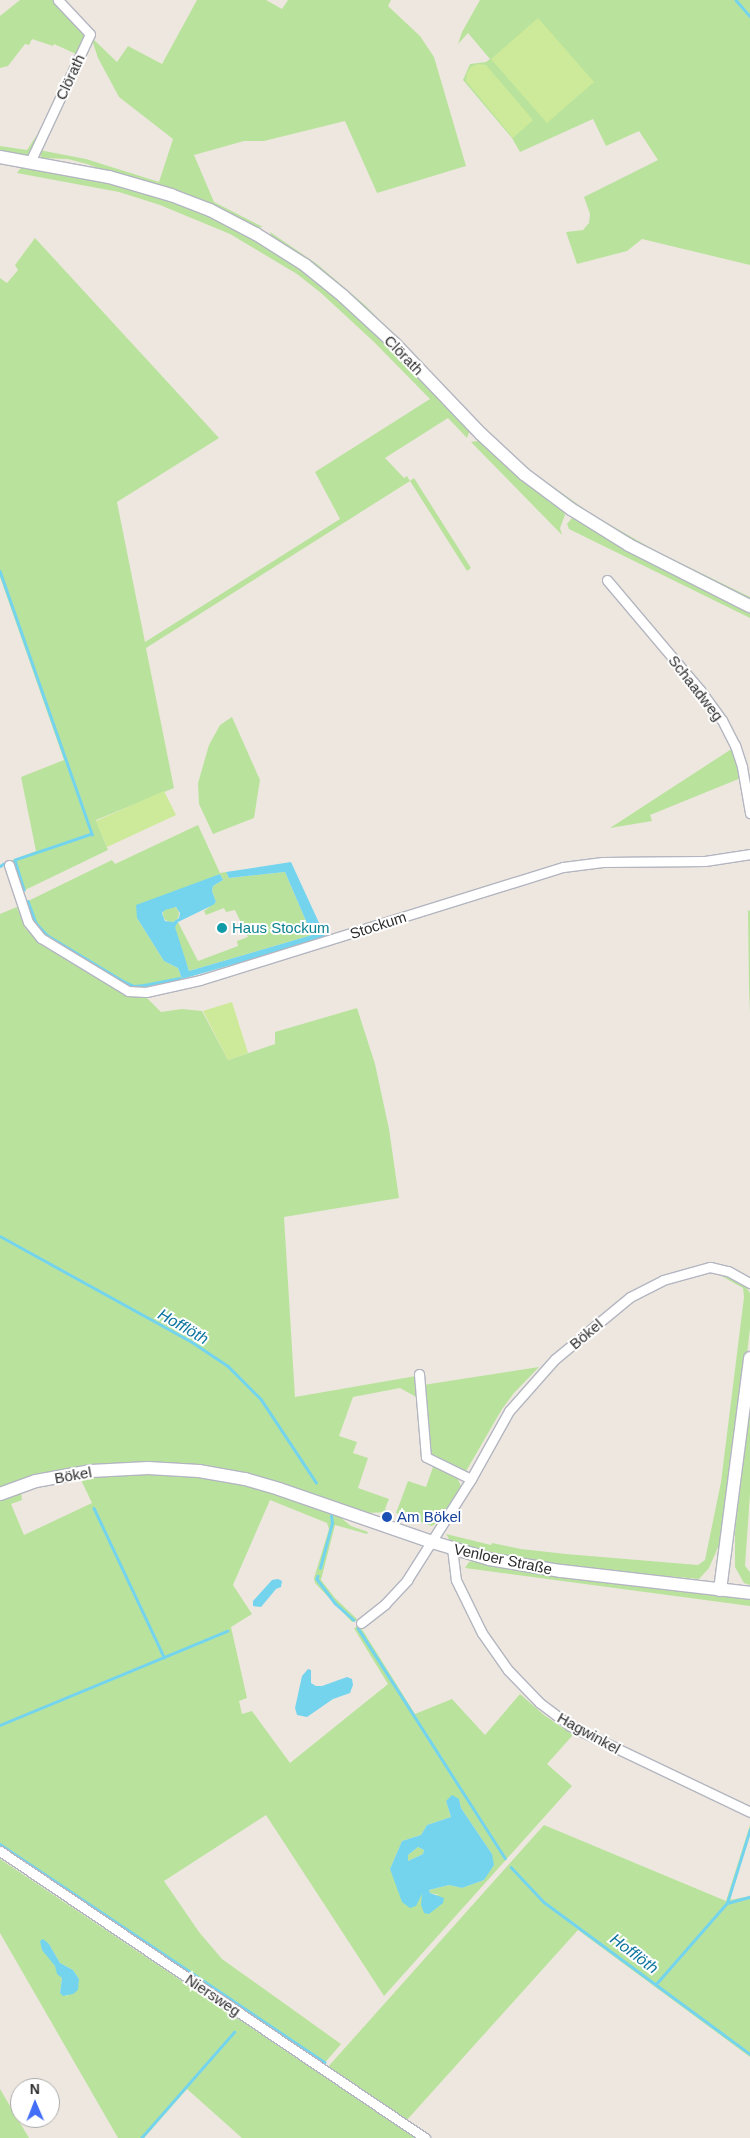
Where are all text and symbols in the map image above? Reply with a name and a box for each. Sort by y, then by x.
street label: Clörath [52,51,88,103]
street label: Clörath [381,331,427,379]
street label: Schaadweg [665,652,727,724]
street label: Stockum [347,907,409,943]
place label: Haus Stockum [232,919,330,937]
marker: Haus Stockum [216,922,228,934]
water label: Hofflöth [154,1305,212,1349]
street label: Bökel [566,1315,606,1353]
street label: Bökel [53,1463,93,1487]
place label: Am Bökel [397,1508,461,1526]
marker: Am Bökel [381,1511,393,1523]
street label: Venloer Straße [452,1540,554,1578]
street label: Hagwinkel [554,1708,624,1758]
water label: Hofflöth [606,1930,662,1978]
street label: Niersweg [182,1970,244,2020]
north arrow [10,2078,60,2128]
text: N [30,2081,40,2097]

